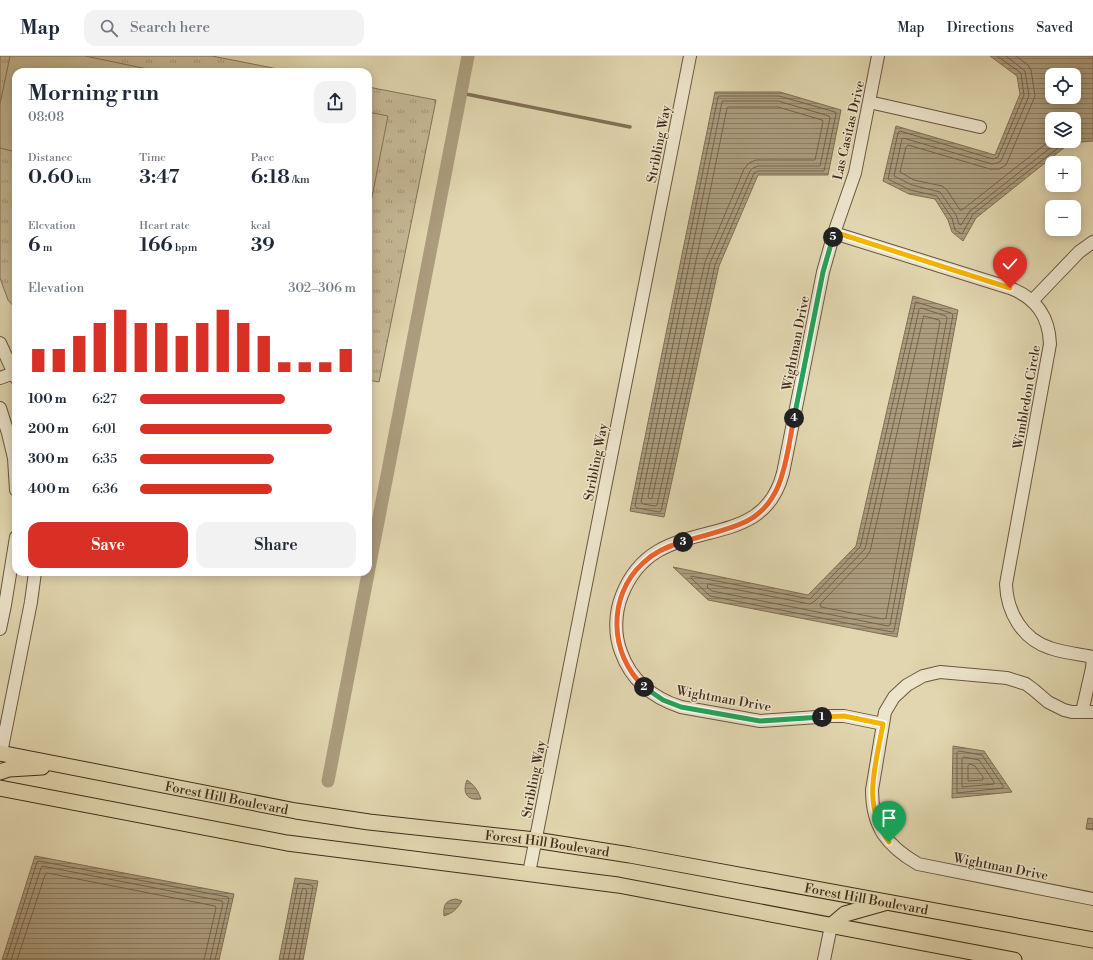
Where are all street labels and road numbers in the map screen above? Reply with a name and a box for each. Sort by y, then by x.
street label: Las Casitas Drive [830,78,868,182]
street label: Stribling Way [644,103,674,184]
street label: Wightman Drive [779,294,813,393]
street label: Wimbledon Circle [1010,343,1044,451]
street label: Stribling Way [581,421,611,502]
street label: Wightman Drive [674,683,773,715]
street label: Stribling Way [519,738,549,819]
street label: Forest Hill Boulevard [163,778,290,818]
street label: Forest Hill Boulevard [484,828,611,861]
street label: Wightman Drive [951,850,1050,884]
street label: Forest Hill Boulevard [803,880,930,919]

